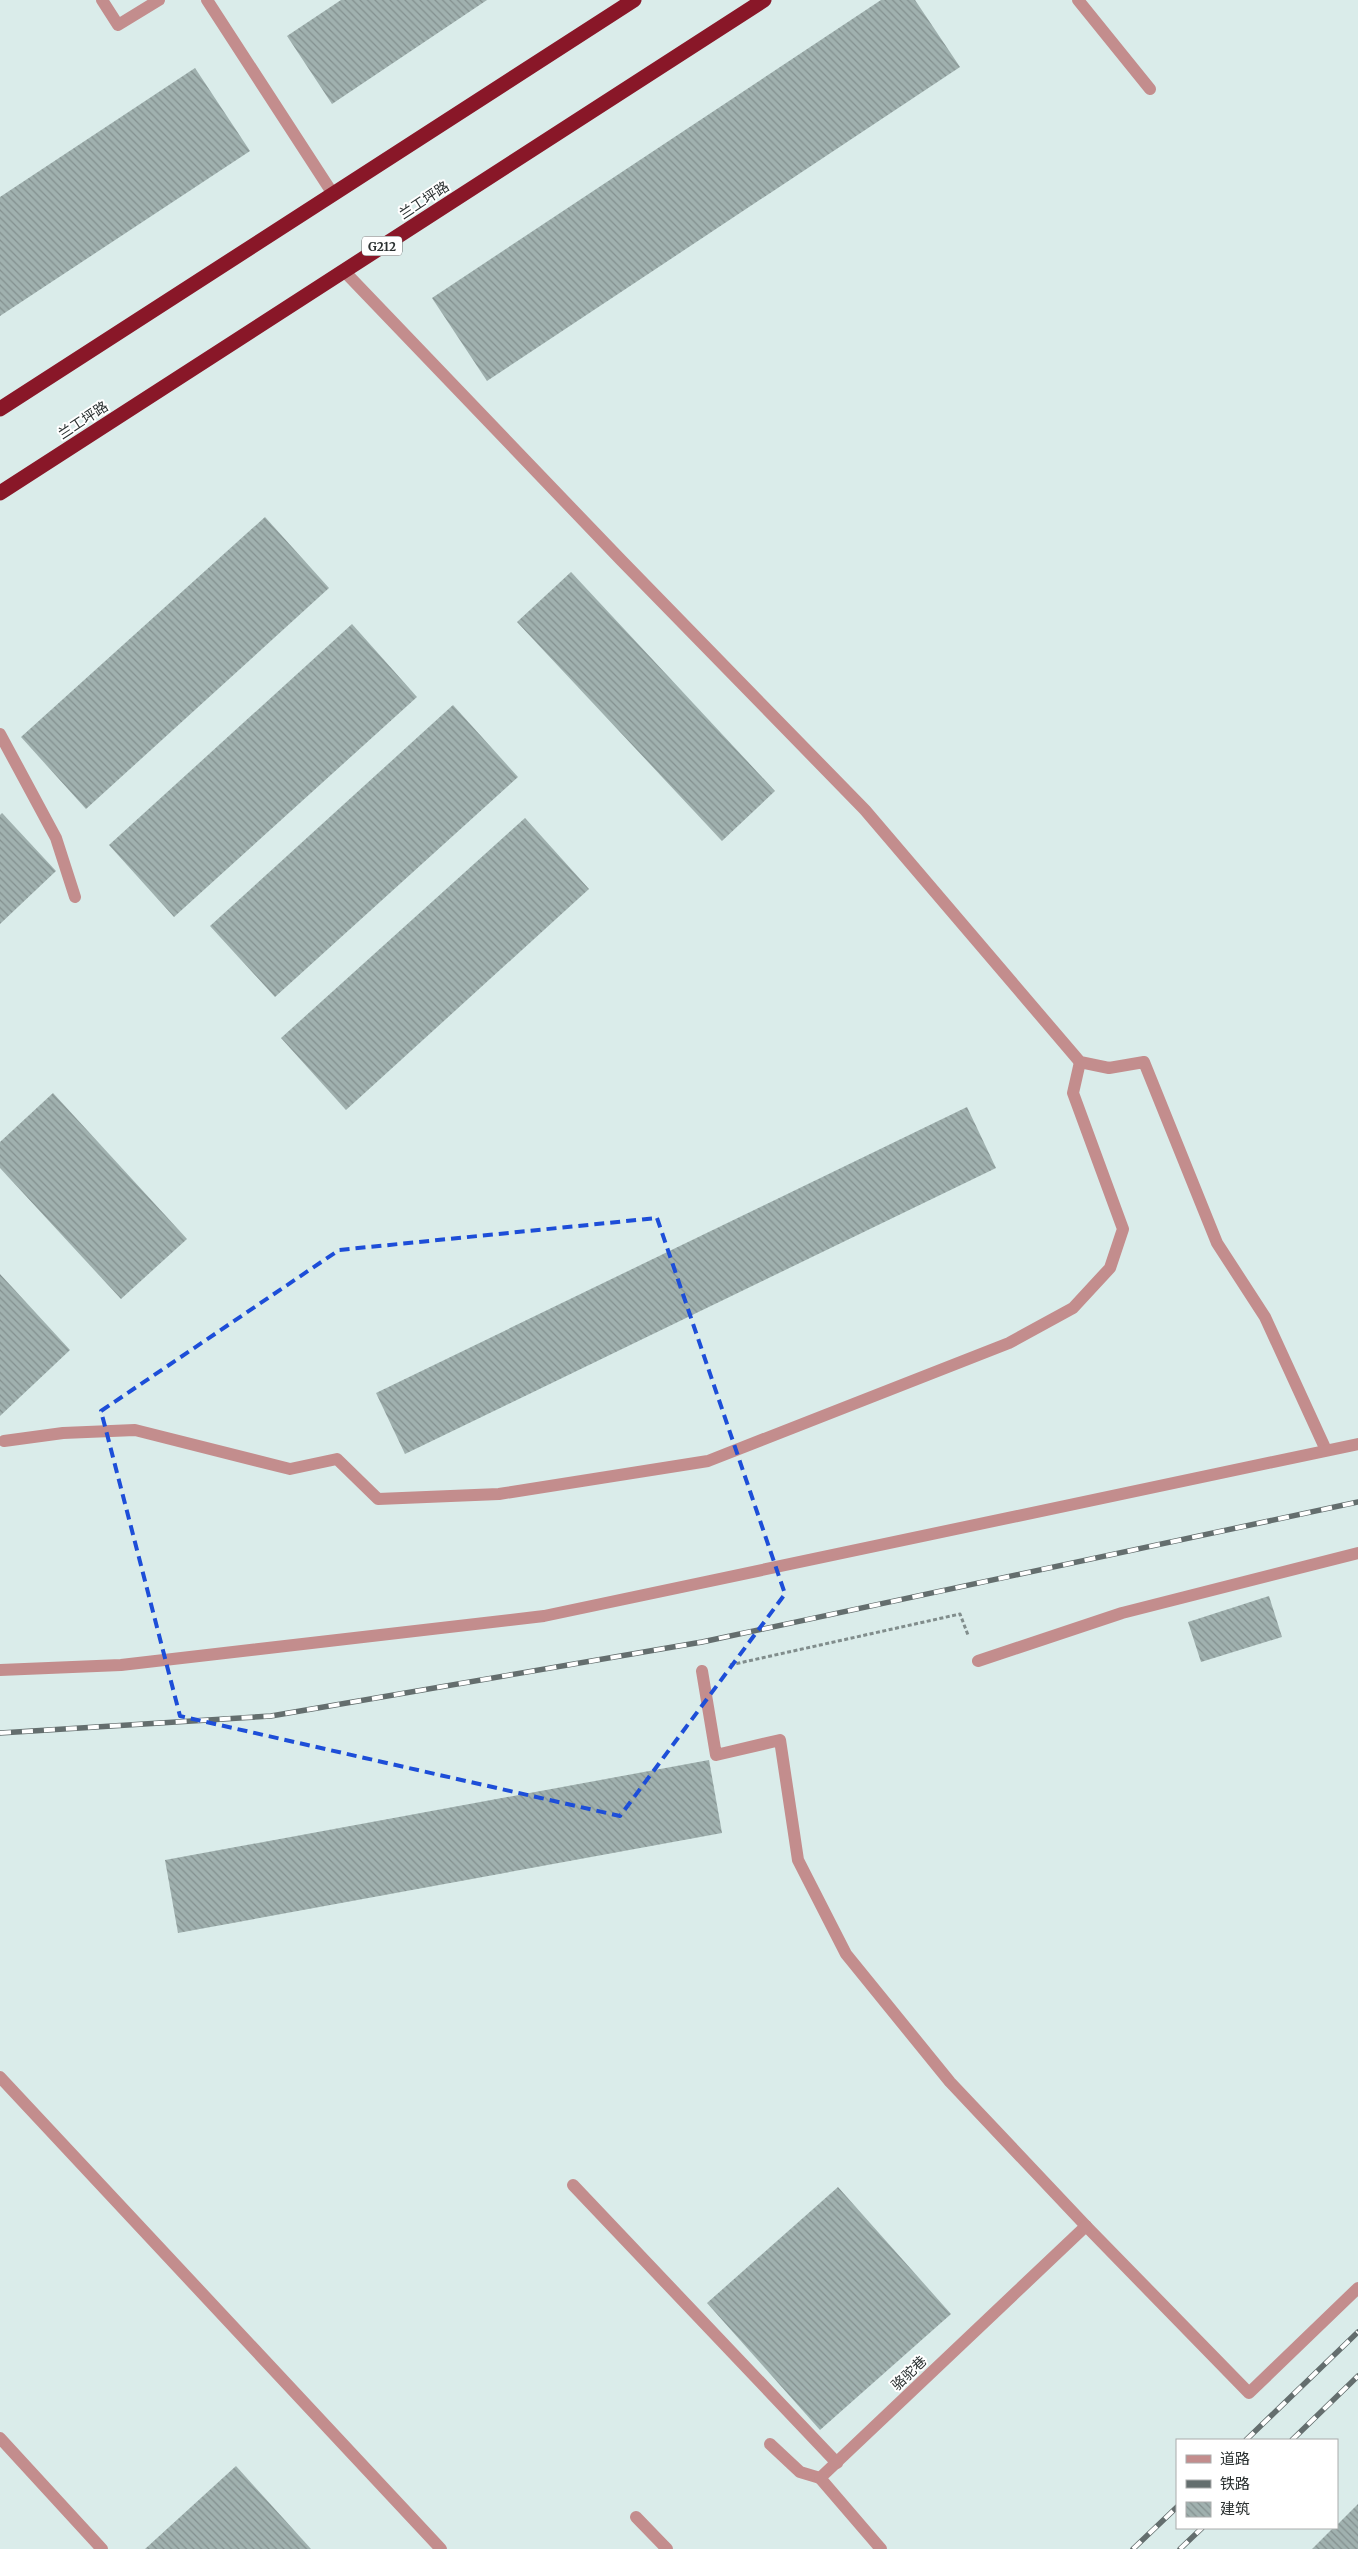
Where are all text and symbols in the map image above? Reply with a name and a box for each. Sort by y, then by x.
street label: 兰工坪路 [396,177,452,223]
road number: G212 [362,237,402,256]
street label: 兰工坪路 [55,397,111,443]
street label: 骆驼巷 [888,2352,930,2394]
legend [1176,2439,1338,2529]
text: 道路 [1220,2449,1250,2468]
text: 铁路 [1220,2474,1250,2493]
text: 建筑 [1220,2499,1250,2518]

